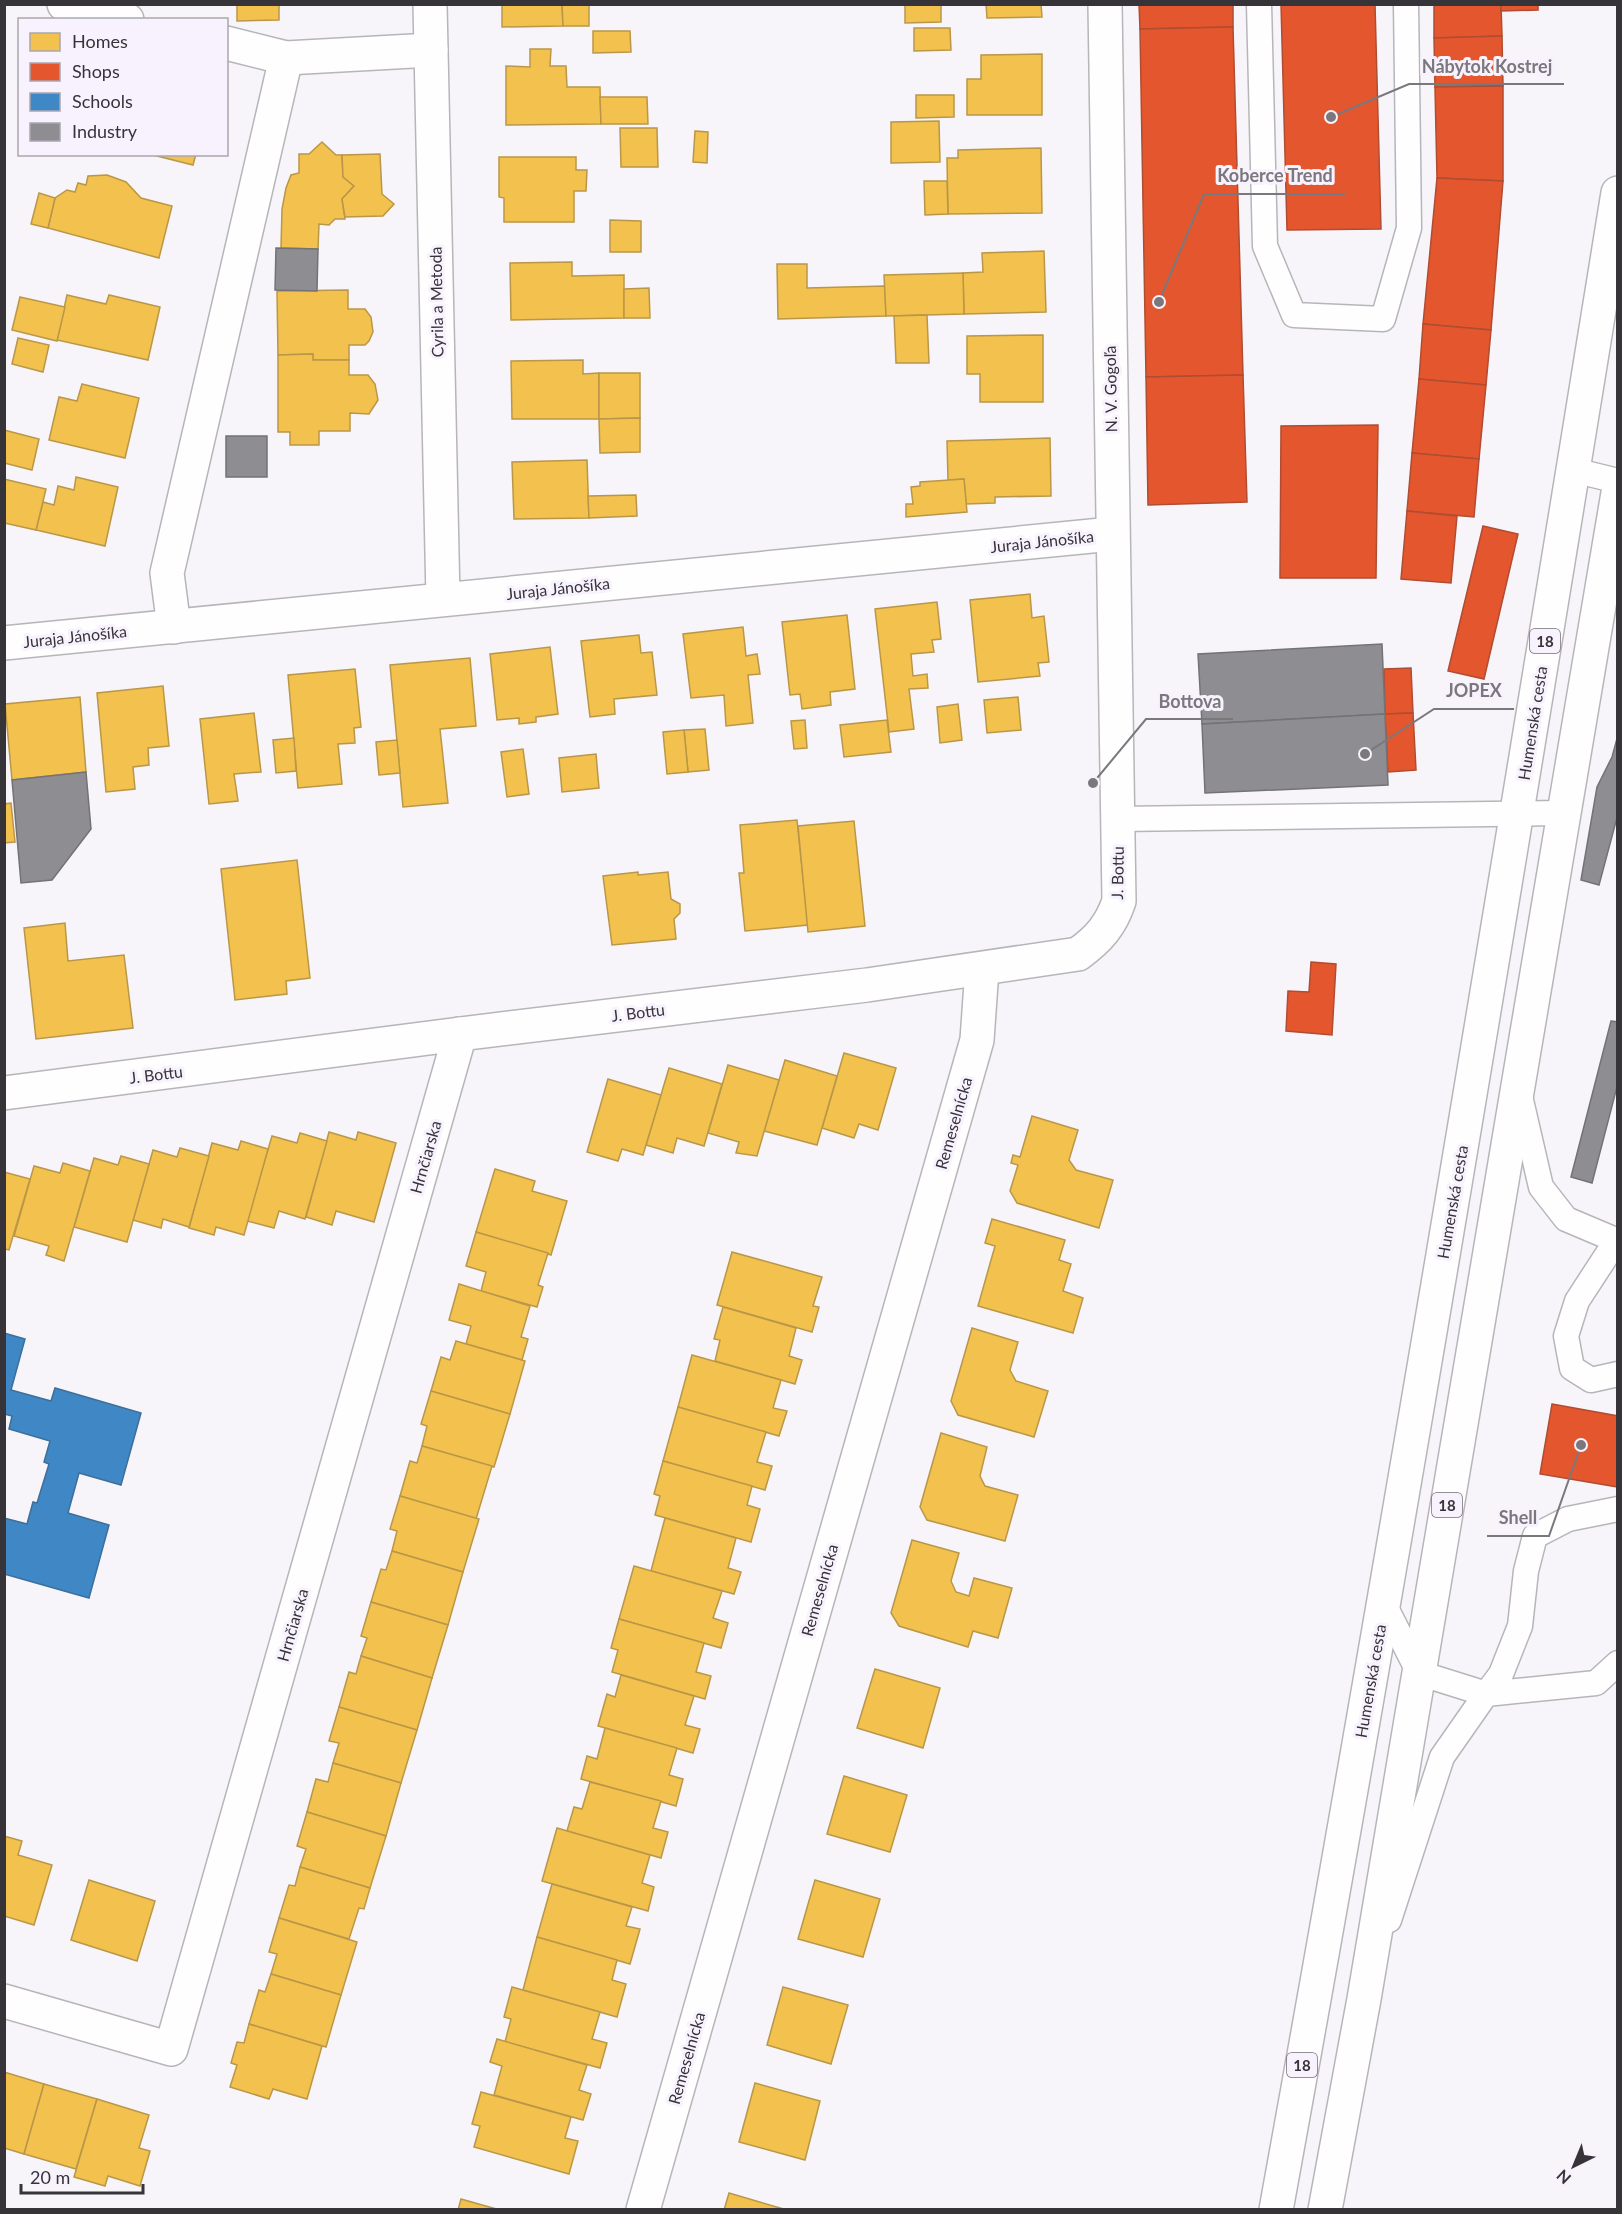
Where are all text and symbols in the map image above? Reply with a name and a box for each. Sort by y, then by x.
legend [18,18,228,156]
text: Homes [72,30,128,52]
callout: Nábytok Kostrej [1409,48,1564,84]
text: Nábytok Kostrej [1422,55,1552,77]
text: Shops [72,60,120,82]
text: Schools [72,90,133,112]
text: Industry [72,120,138,142]
callout: Koberce Trend [1204,158,1345,194]
text: Koberce Trend [1217,164,1333,186]
street label: Cyrila a Metoda [426,246,446,358]
street label: N. V. Gogoľa [1100,346,1120,432]
street label: Juraja Jánošíka [989,526,1095,556]
street label: Juraja Jánošíka [505,573,611,603]
street label: Juraja Jánošíka [22,621,128,651]
road number: 18 [1530,629,1560,653]
street label: Humenská cesta [1514,665,1550,781]
callout: JOPEX [1434,673,1514,709]
text: JOPEX [1446,679,1503,701]
callout: Bottova [1146,683,1233,719]
text: Bottova [1159,690,1221,712]
street label: J. Bottu [1107,846,1127,900]
street label: J. Bottu [610,999,666,1025]
street label: J. Bottu [128,1061,184,1087]
street label: Remeselnícka [931,1075,975,1171]
street label: Hrnčiarska [406,1118,444,1196]
street label: Humenská cesta [1433,1144,1471,1260]
road number: 18 [1432,1493,1462,1517]
callout: Shell [1487,1500,1549,1536]
text: Shell [1499,1506,1537,1528]
street label: Remeselnícka [797,1542,841,1638]
street label: Hrnčiarska [273,1586,311,1664]
street label: Humenská cesta [1351,1623,1389,1739]
street label: Remeselnícka [664,2010,708,2106]
road number: 18 [1287,2053,1317,2077]
north arrow [1544,2136,1604,2196]
scale bar [21,2157,142,2195]
text: 20 m [30,2166,70,2188]
text: N [1552,2166,1574,2188]

